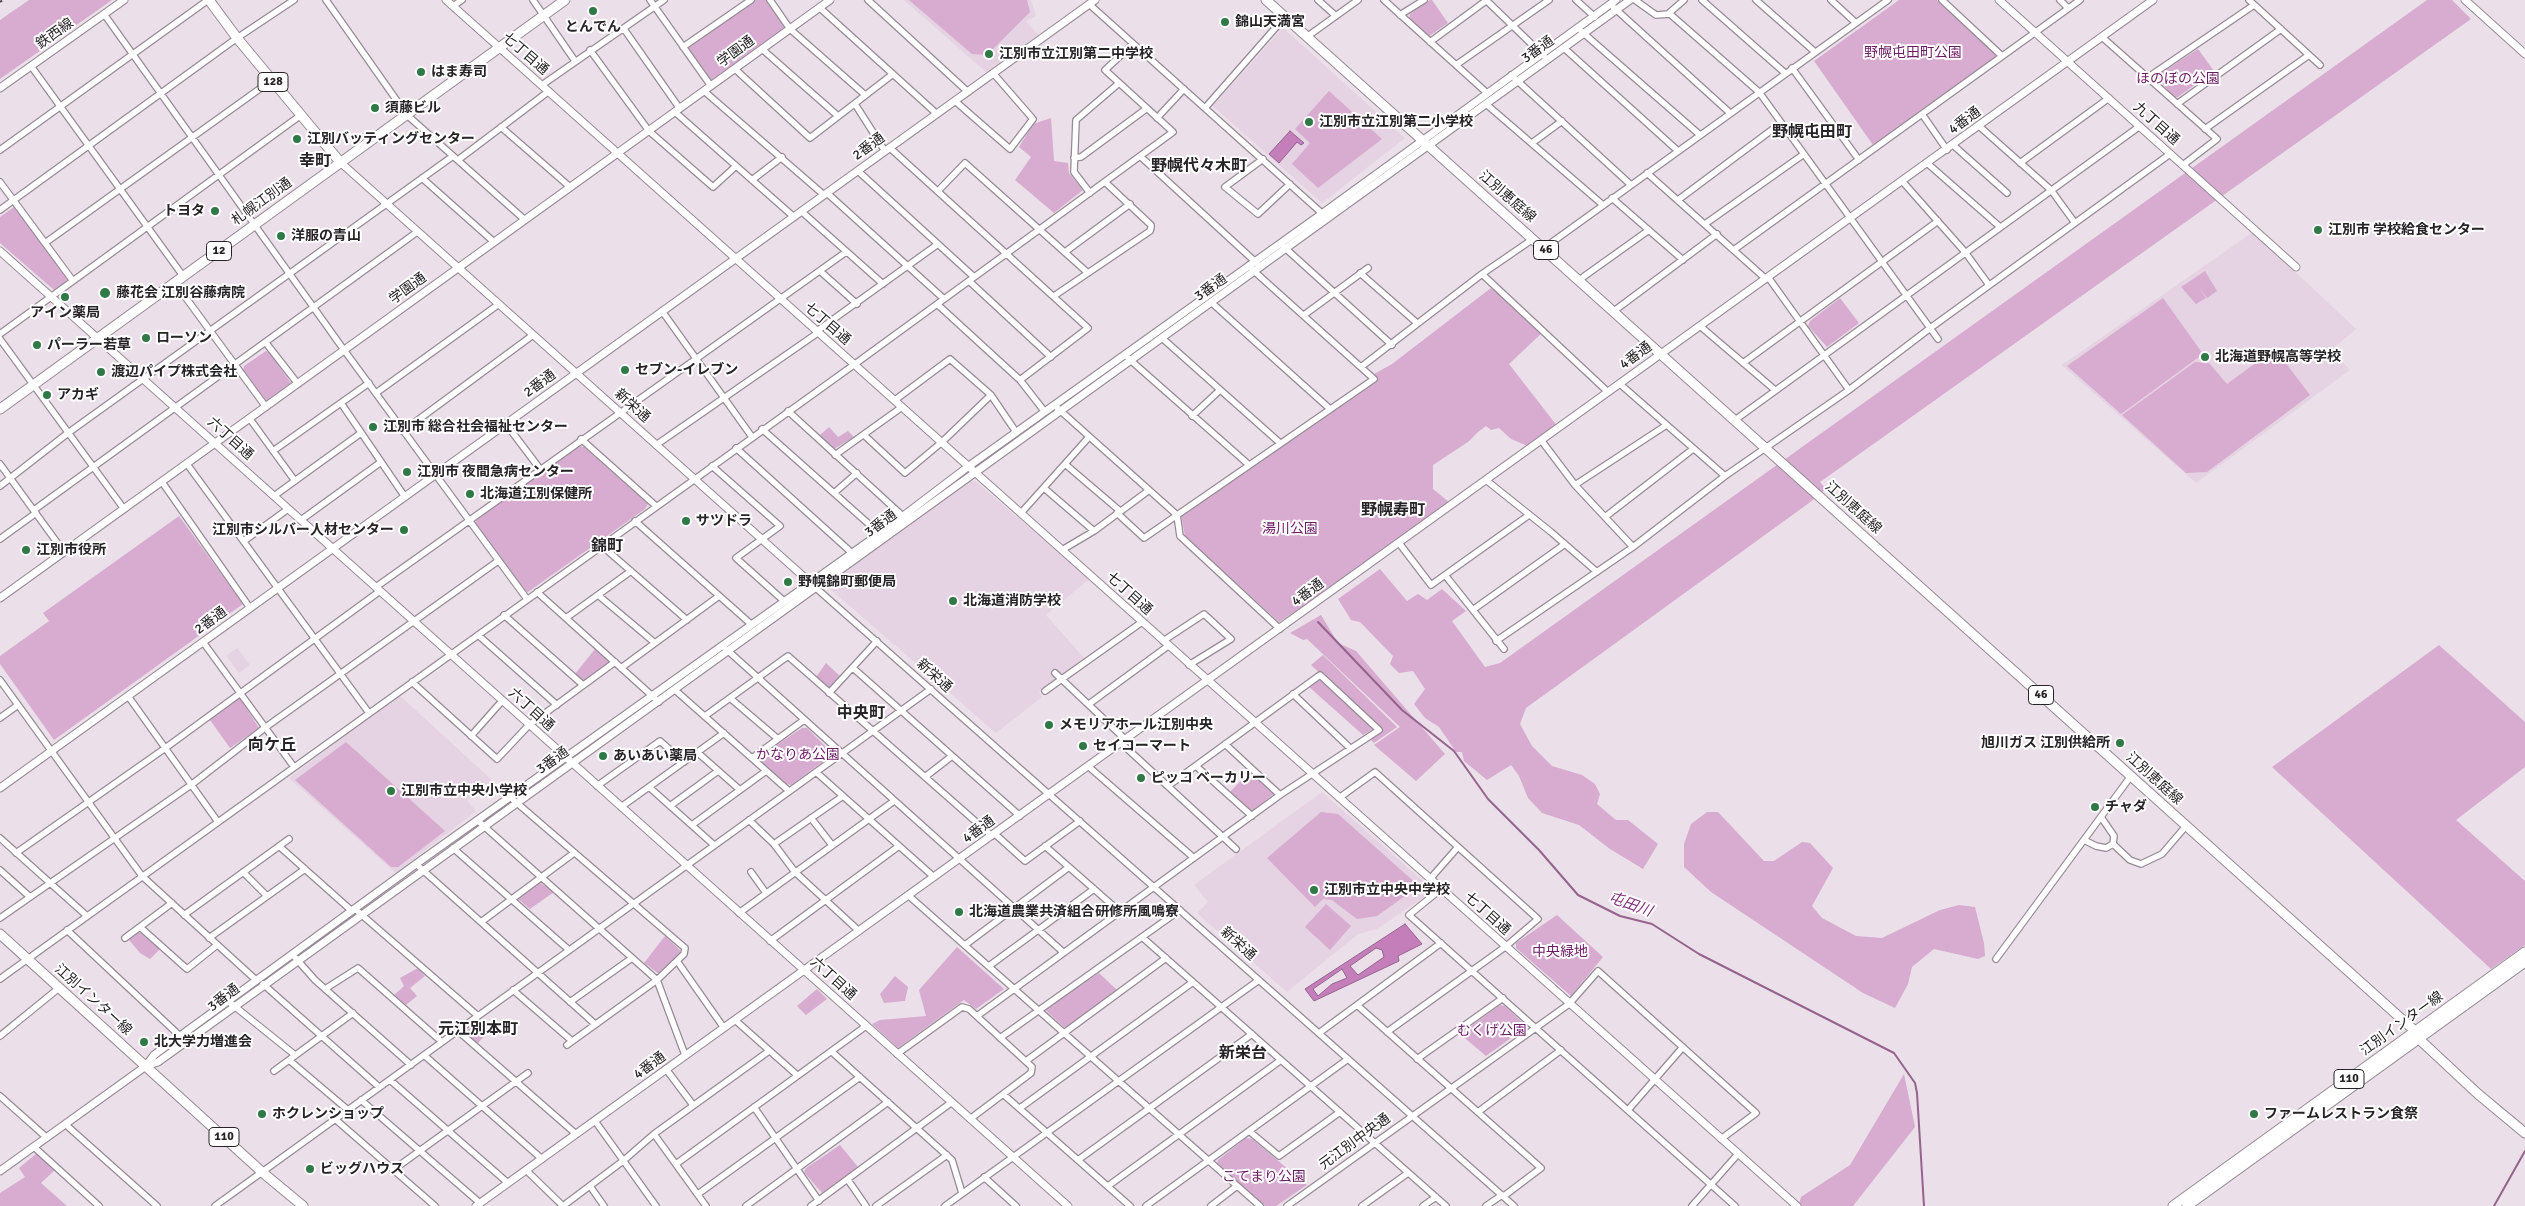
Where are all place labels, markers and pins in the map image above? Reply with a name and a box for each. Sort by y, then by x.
marker: とんでん [587,5,599,17]
place label: 錦山天満宮 [1235,14,1305,30]
marker: 錦山天満宮 [1219,16,1231,28]
place label: とんでん [565,19,621,35]
place label: 江別市立江別第二中学校 [999,46,1153,62]
marker: 江別市立江別第二中学校 [983,48,995,60]
place label: はま寿司 [431,64,487,80]
marker: はま寿司 [415,66,427,78]
place label: 須藤ビル [385,100,441,116]
marker: 須藤ビル [369,102,381,114]
place label: 江別市立江別第二小学校 [1319,114,1473,130]
marker: 江別市立江別第二小学校 [1303,116,1315,128]
place label: 江別バッティングセンター [307,131,475,147]
marker: 江別バッティングセンター [291,133,303,145]
place label: トヨタ [163,203,205,219]
marker: トヨタ [209,205,221,217]
place label: 江別市 学校給食センター [2328,222,2485,238]
marker: 江別市 学校給食センター [2312,224,2324,236]
place label: 洋服の青山 [291,228,361,244]
marker: 洋服の青山 [275,230,287,242]
place label: 藤花会 江別谷藤病院 [116,285,245,301]
marker: 藤花会 江別谷藤病院 [98,286,112,300]
marker: アイン薬局 [59,291,71,303]
place label: アイン薬局 [30,305,100,321]
place label: ローソン [156,330,212,346]
marker: ローソン [140,332,152,344]
place label: パーラー若草 [47,337,131,353]
marker: パーラー若草 [31,339,43,351]
place label: 北海道野幌高等学校 [2215,349,2341,365]
marker: 北海道野幌高等学校 [2199,351,2211,363]
place label: セブン-イレブン [635,362,738,378]
place label: 渡辺パイプ株式会社 [111,364,237,380]
marker: セブン-イレブン [619,364,631,376]
marker: 渡辺パイプ株式会社 [95,366,107,378]
place label: アカギ [57,387,99,403]
marker: アカギ [41,389,53,401]
place label: 江別市 総合社会福祉センター [383,419,568,435]
marker: 江別市 総合社会福祉センター [367,421,379,433]
place label: 江別市 夜間急病センター [417,464,574,480]
marker: 江別市 夜間急病センター [401,466,413,478]
place label: 北海道江別保健所 [480,486,592,502]
marker: 北海道江別保健所 [464,488,476,500]
place label: サツドラ [696,513,752,529]
marker: サツドラ [680,515,692,527]
place label: 江別市シルバー人材センター [212,522,394,538]
marker: 江別市シルバー人材センター [398,524,410,536]
place label: 江別市役所 [36,542,106,558]
marker: 江別市役所 [20,544,32,556]
place label: 野幌錦町郵便局 [798,574,896,590]
marker: 野幌錦町郵便局 [782,576,794,588]
place label: 北海道消防学校 [963,593,1061,609]
marker: 北海道消防学校 [947,595,959,607]
place label: メモリアホール江別中央 [1059,717,1213,733]
marker: メモリアホール江別中央 [1043,719,1055,731]
place label: 旭川ガス 江別供給所 [1981,735,2110,751]
marker: 旭川ガス 江別供給所 [2114,737,2126,749]
place label: セイコーマート [1093,738,1191,754]
marker: セイコーマート [1077,740,1089,752]
place label: あいあい薬局 [613,748,697,764]
marker: あいあい薬局 [597,750,609,762]
place label: ピッコ ベーカリー [1151,770,1266,786]
marker: ピッコ ベーカリー [1135,772,1147,784]
place label: 江別市立中央小学校 [401,783,527,799]
marker: 江別市立中央小学校 [385,785,397,797]
place label: チャダ [2105,799,2147,815]
marker: チャダ [2089,801,2101,813]
place label: 江別市立中央中学校 [1324,882,1450,898]
marker: 江別市立中央中学校 [1308,884,1320,896]
place label: 北海道農業共済組合研修所風鳴寮 [969,904,1179,920]
marker: 北海道農業共済組合研修所風鳴寮 [953,906,965,918]
place label: 北大学力増進会 [154,1034,252,1050]
marker: 北大学力増進会 [138,1036,150,1048]
place label: ホクレンショップ [272,1106,384,1122]
place label: ファームレストラン食祭 [2264,1106,2418,1122]
marker: ホクレンショップ [256,1108,268,1120]
marker: ファームレストラン食祭 [2248,1108,2260,1120]
place label: ビッグハウス [320,1161,404,1177]
marker: ビッグハウス [304,1163,316,1175]

